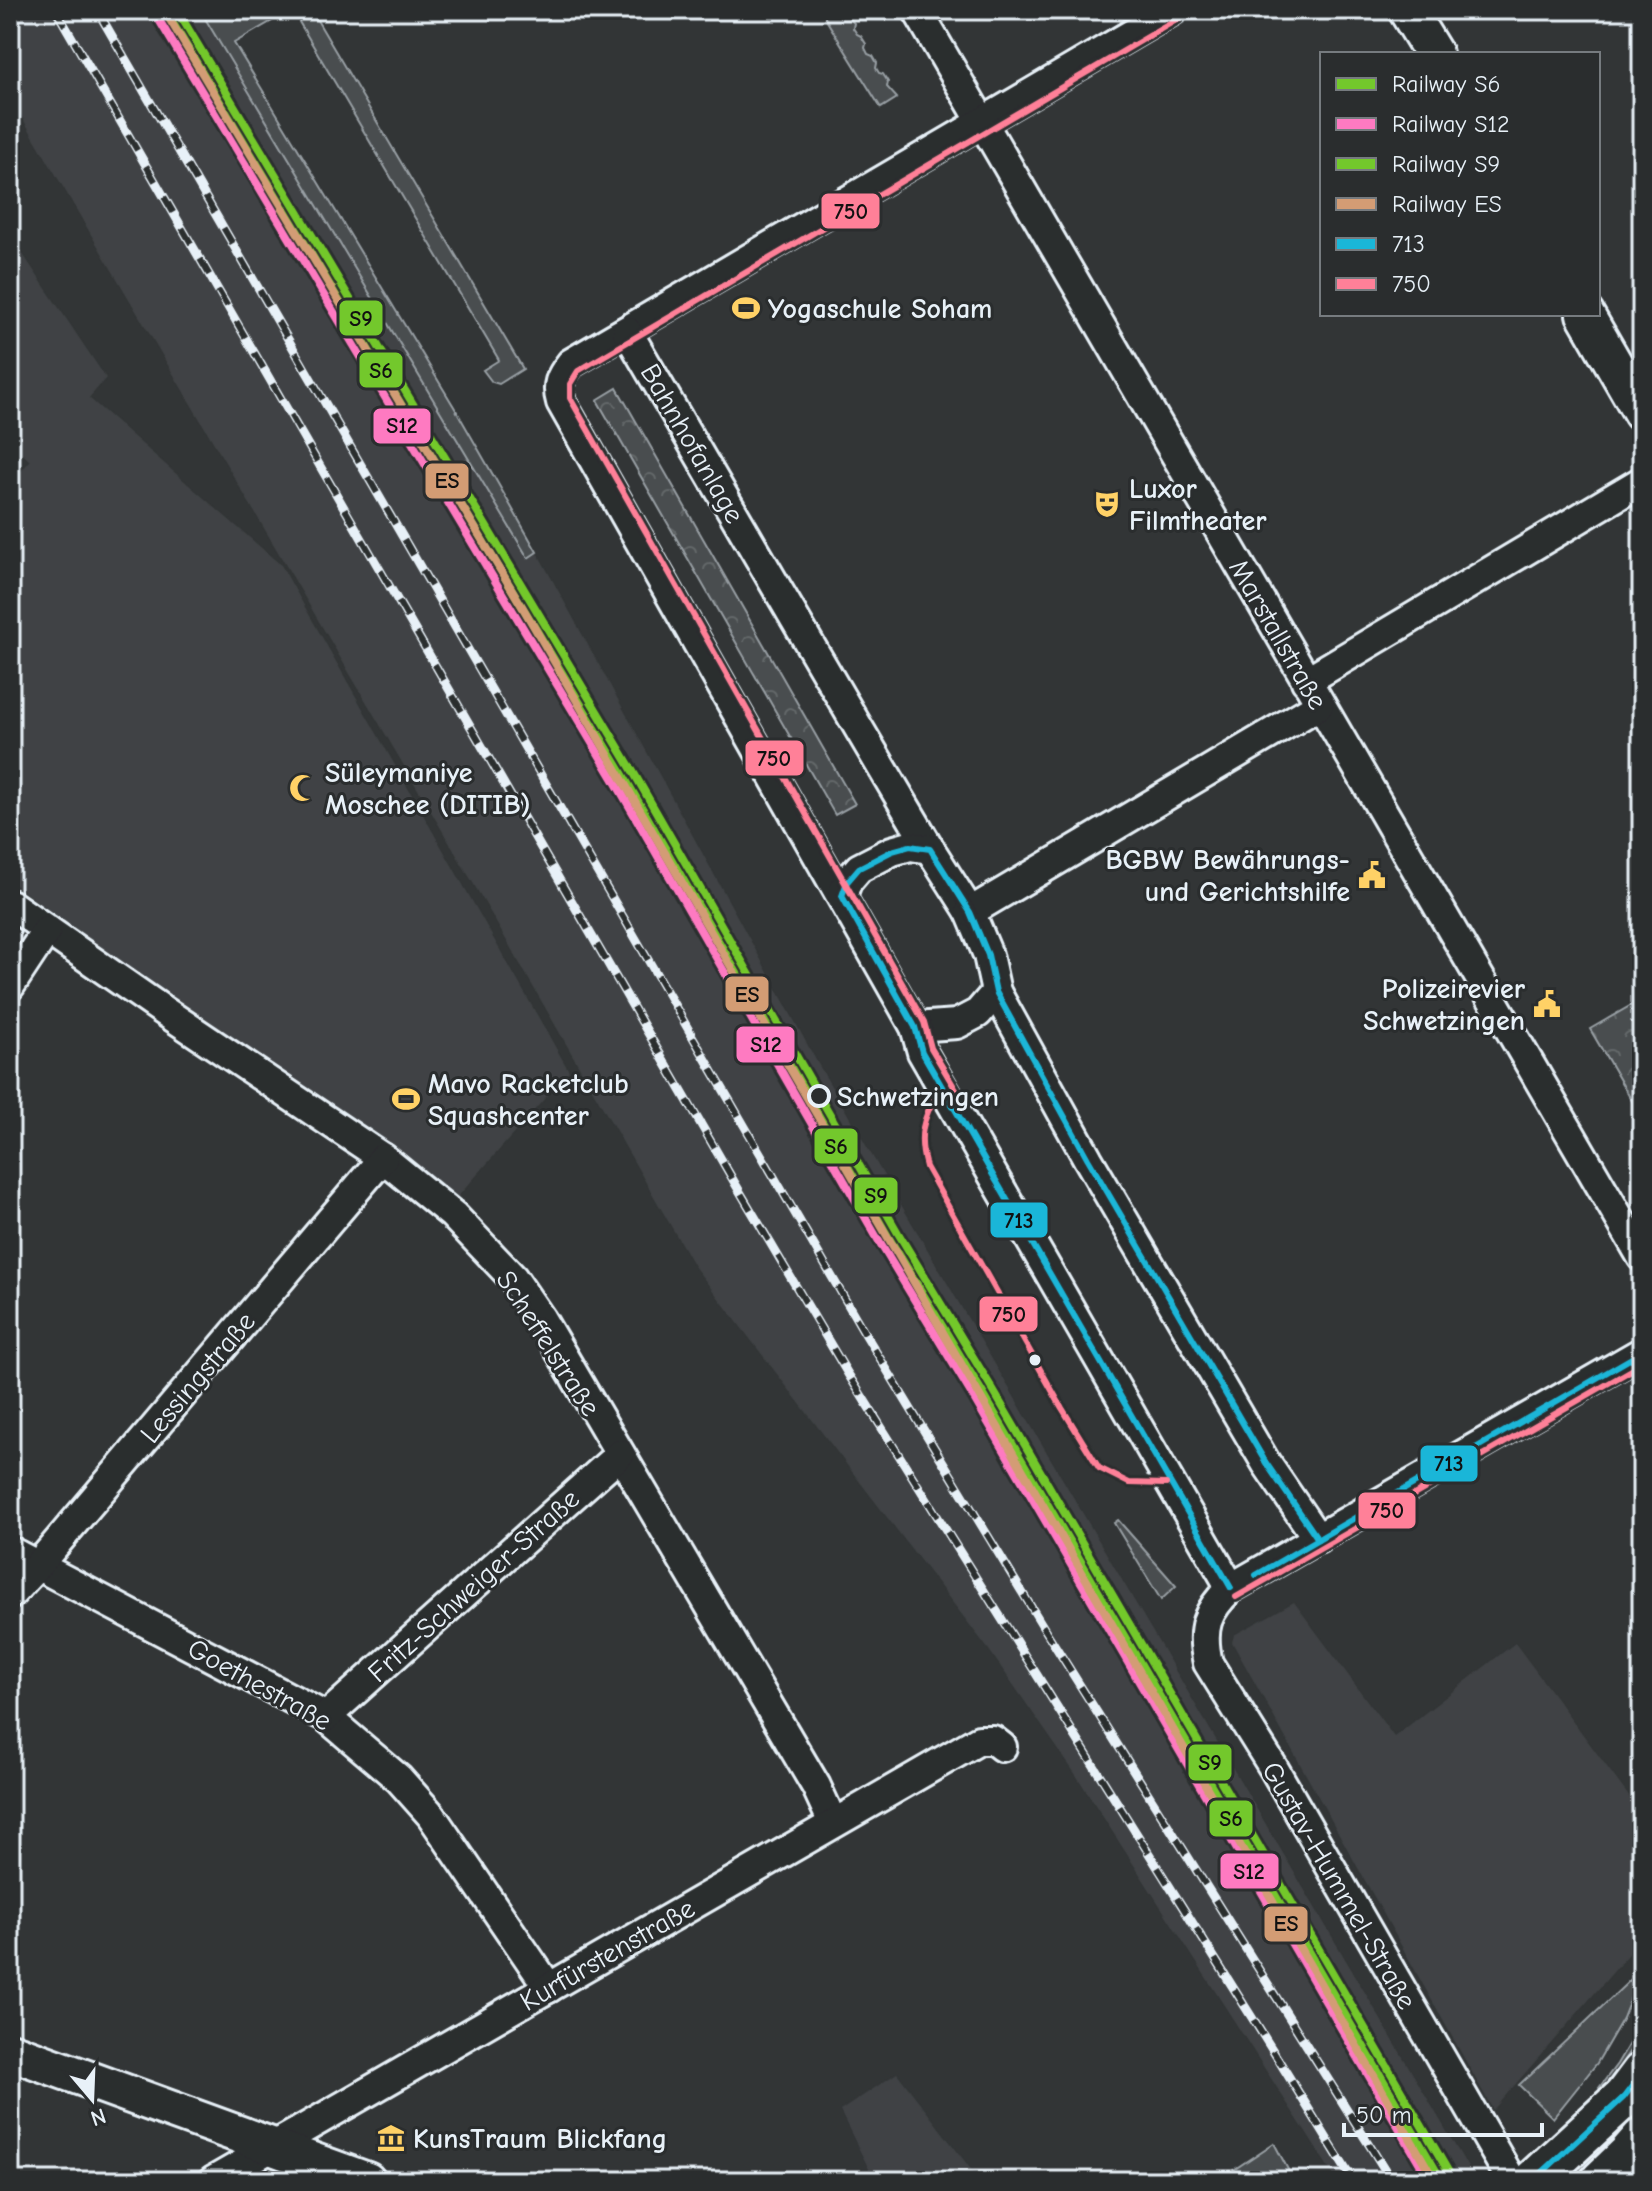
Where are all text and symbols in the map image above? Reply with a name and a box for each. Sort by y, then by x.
legend [1320,52,1600,316]
text: Railway S6 [1392,70,1500,98]
text: Railway S12 [1392,110,1509,138]
text: Railway S9 [1392,150,1500,178]
text: Railway ES [1392,190,1502,218]
line badge: 750 [820,192,881,230]
text: 750 [834,199,868,225]
text: 713 [1392,230,1425,258]
text: 750 [1392,270,1431,298]
sports icon: Yogaschule Soham [731,293,761,323]
place label: Yogaschule Soham [768,293,992,325]
line badge: S9 [338,299,384,337]
text: S9 [349,306,373,332]
line badge: S6 [358,351,404,389]
text: S6 [369,358,393,384]
street label: Bahnhofanlage [634,358,751,529]
line badge: S12 [372,407,432,445]
text: S12 [386,413,418,439]
line badge: ES [424,462,470,500]
text: ES [434,468,460,494]
place label: Luxor Filmtheater [1129,473,1267,537]
theatre icon: Luxor Filmtheater [1092,489,1122,519]
street label: Marstallstraße [1222,554,1334,715]
line badge: 750 [744,739,805,777]
text: 750 [757,746,791,772]
place label: Süleymaniye Moschee (DITIB) [325,757,531,821]
mosque icon: Süleymaniye Moschee (DITIB) [288,773,318,803]
place label: BGBW Bewährungs- und Gerichtshilfe [1105,844,1350,908]
public building icon: BGBW Bewährungs- und Gerichtshilfe [1357,860,1387,890]
place label: Polizeirevier Schwetzingen [1363,973,1526,1037]
line badge: ES [724,975,770,1013]
text: ES [734,982,760,1008]
public building icon: Polizeirevier Schwetzingen [1532,989,1562,1019]
line badge: S12 [735,1025,796,1064]
text: S12 [750,1032,782,1058]
place label: Mavo Racketclub Squashcenter [428,1068,629,1132]
place label: Schwetzingen [837,1081,999,1113]
sports icon: Mavo Racketclub Squashcenter [391,1084,421,1114]
marker: Schwetzingen [808,1085,830,1107]
line badge: S6 [813,1127,859,1165]
text: S6 [824,1134,848,1160]
line badge: S9 [853,1176,899,1215]
text: S9 [864,1183,888,1209]
line badge: 713 [989,1201,1049,1239]
text: 713 [1004,1208,1034,1234]
street label: Scheffelstraße [489,1265,607,1422]
line badge: 750 [978,1295,1039,1333]
text: 750 [992,1302,1026,1328]
street label: Lessingstraße [134,1306,262,1450]
unlabelled marker [1027,1352,1043,1368]
line badge: 713 [1419,1444,1479,1483]
text: 713 [1434,1451,1464,1477]
street label: Fritz-Schweiger-Straße [362,1483,586,1689]
line badge: 750 [1357,1491,1417,1530]
text: 750 [1370,1498,1404,1524]
street label: Goethestraße [182,1632,337,1738]
line badge: S9 [1187,1743,1233,1782]
text: S9 [1198,1750,1222,1776]
street label: Gustav-Hummel-Straße [1255,1756,1423,2015]
line badge: S6 [1208,1799,1254,1838]
text: S6 [1219,1806,1243,1832]
line badge: S12 [1219,1852,1280,1890]
text: S12 [1233,1859,1265,1885]
street label: Kurfürstenstraße [515,1892,700,2018]
line badge: ES [1263,1905,1309,1943]
text: ES [1273,1911,1299,1937]
north arrow [52,2059,132,2139]
scale bar [1344,2087,1542,2137]
text: 50 m [1356,2101,1412,2129]
text: N [87,2102,109,2132]
museum icon: KunsTraum Blickfang [376,2123,406,2153]
place label: KunsTraum Blickfang [413,2123,667,2155]

